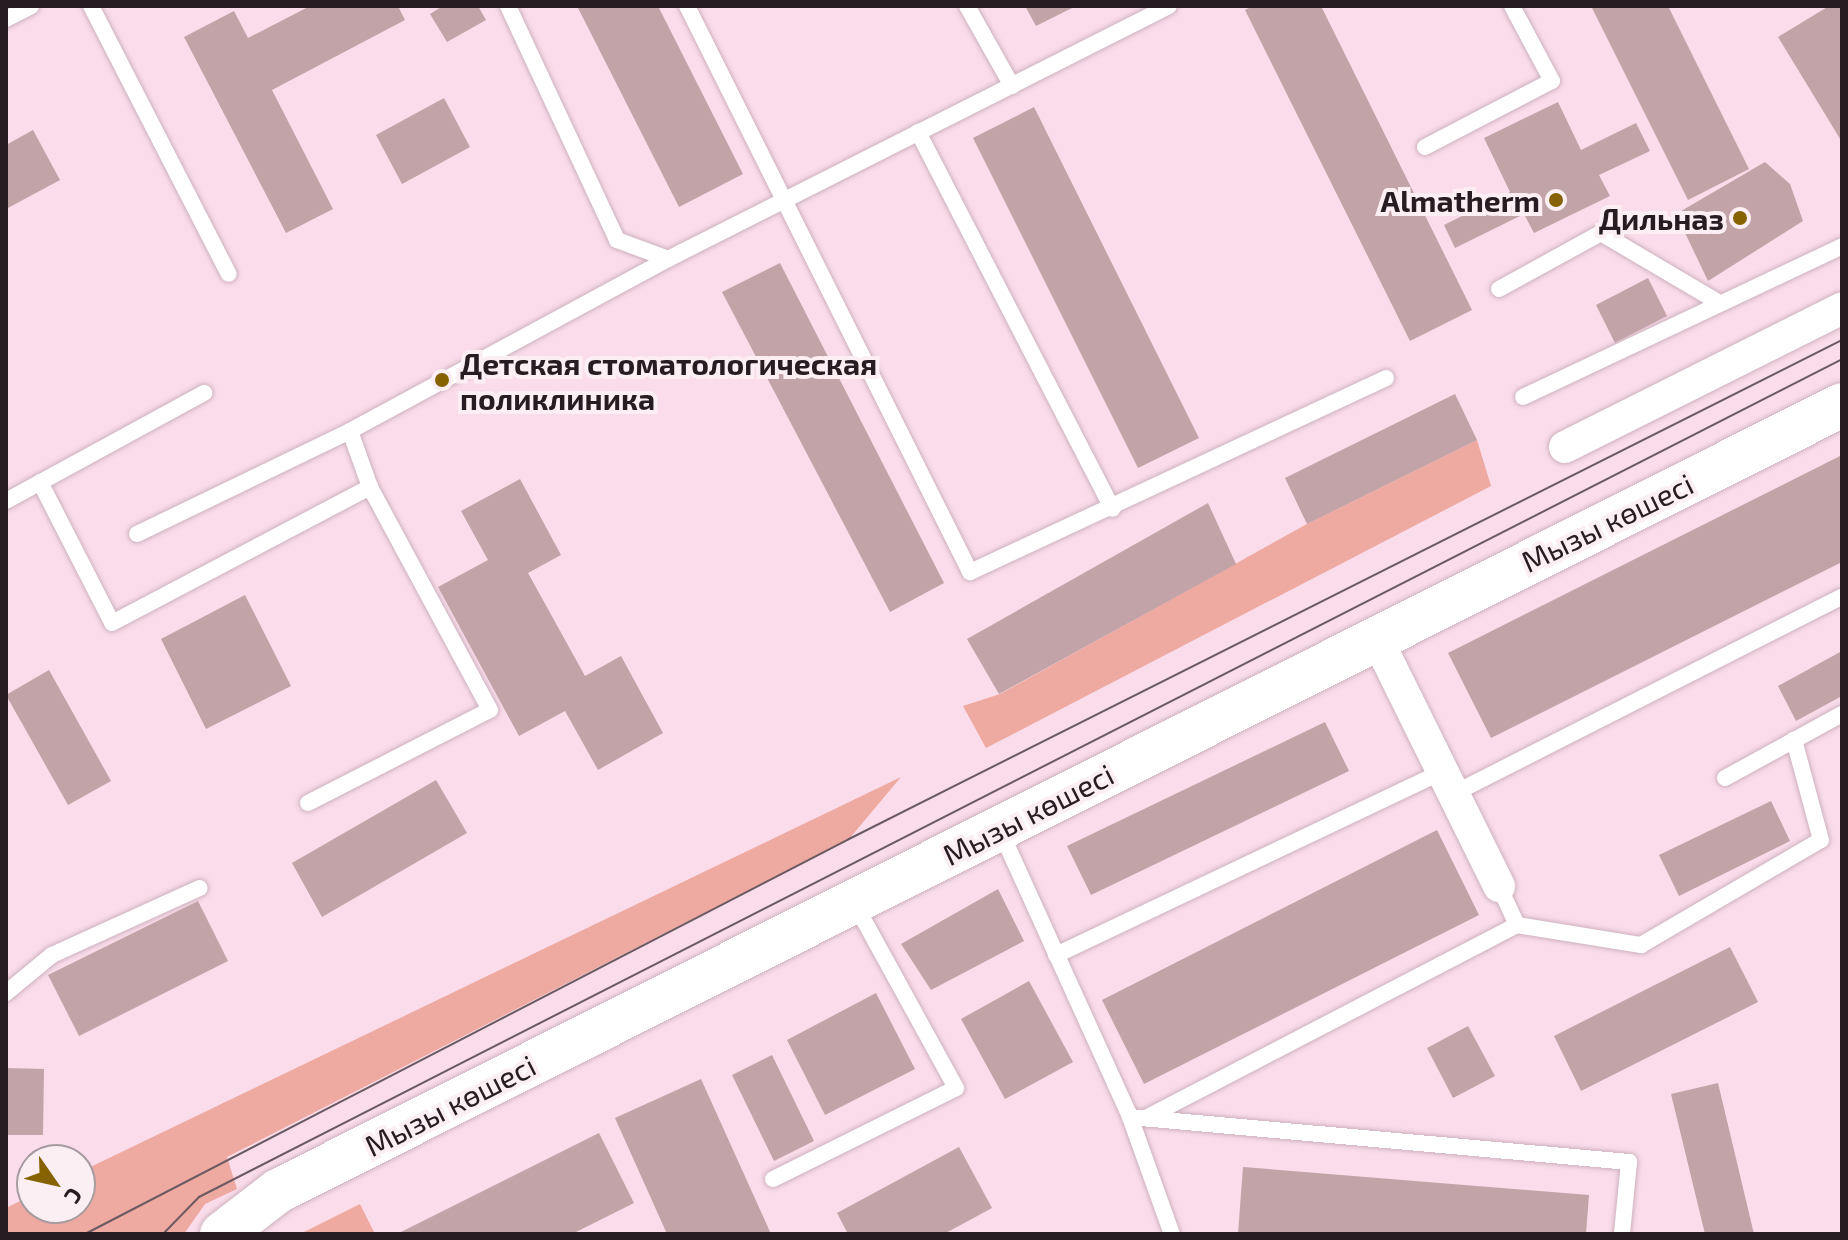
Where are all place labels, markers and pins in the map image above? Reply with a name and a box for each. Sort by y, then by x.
place label: Almatherm [1381,182,1540,218]
marker: Almatherm [1547,191,1565,209]
place label: Дильназ [1599,200,1724,236]
marker: Дильназ [1731,209,1749,227]
place label: Детская стоматологическая поликлиника [460,345,877,416]
marker: Детская стоматологическая поликлиника [431,369,453,391]

